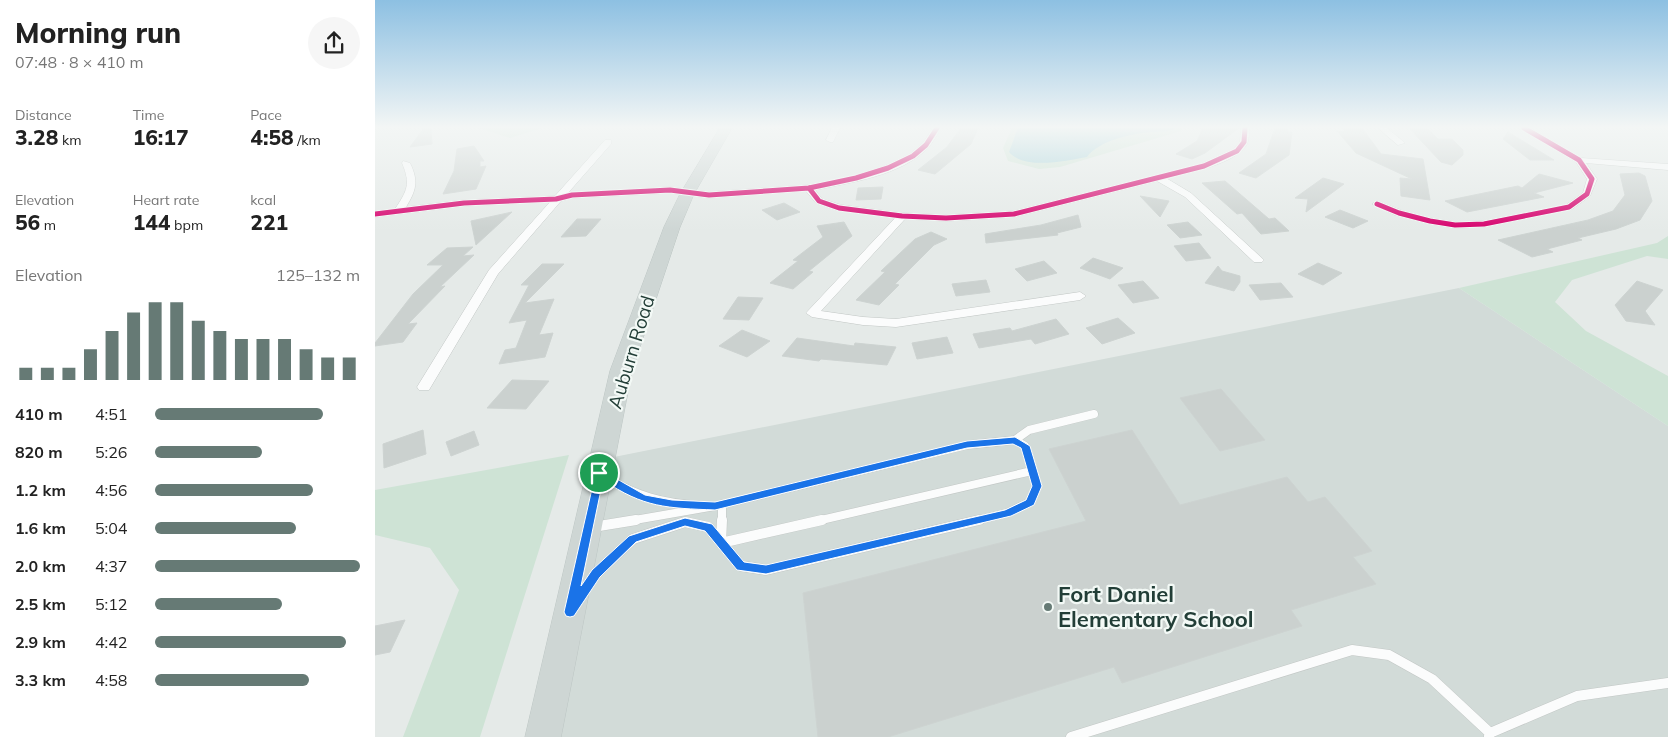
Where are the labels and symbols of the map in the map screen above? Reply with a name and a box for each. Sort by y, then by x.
street label: Auburn Road [602,293,660,411]
pin [578,452,620,494]
place label: Fort Daniel Elementary School [1058,580,1254,633]
marker: Fort Daniel Elementary School [1042,601,1054,613]

